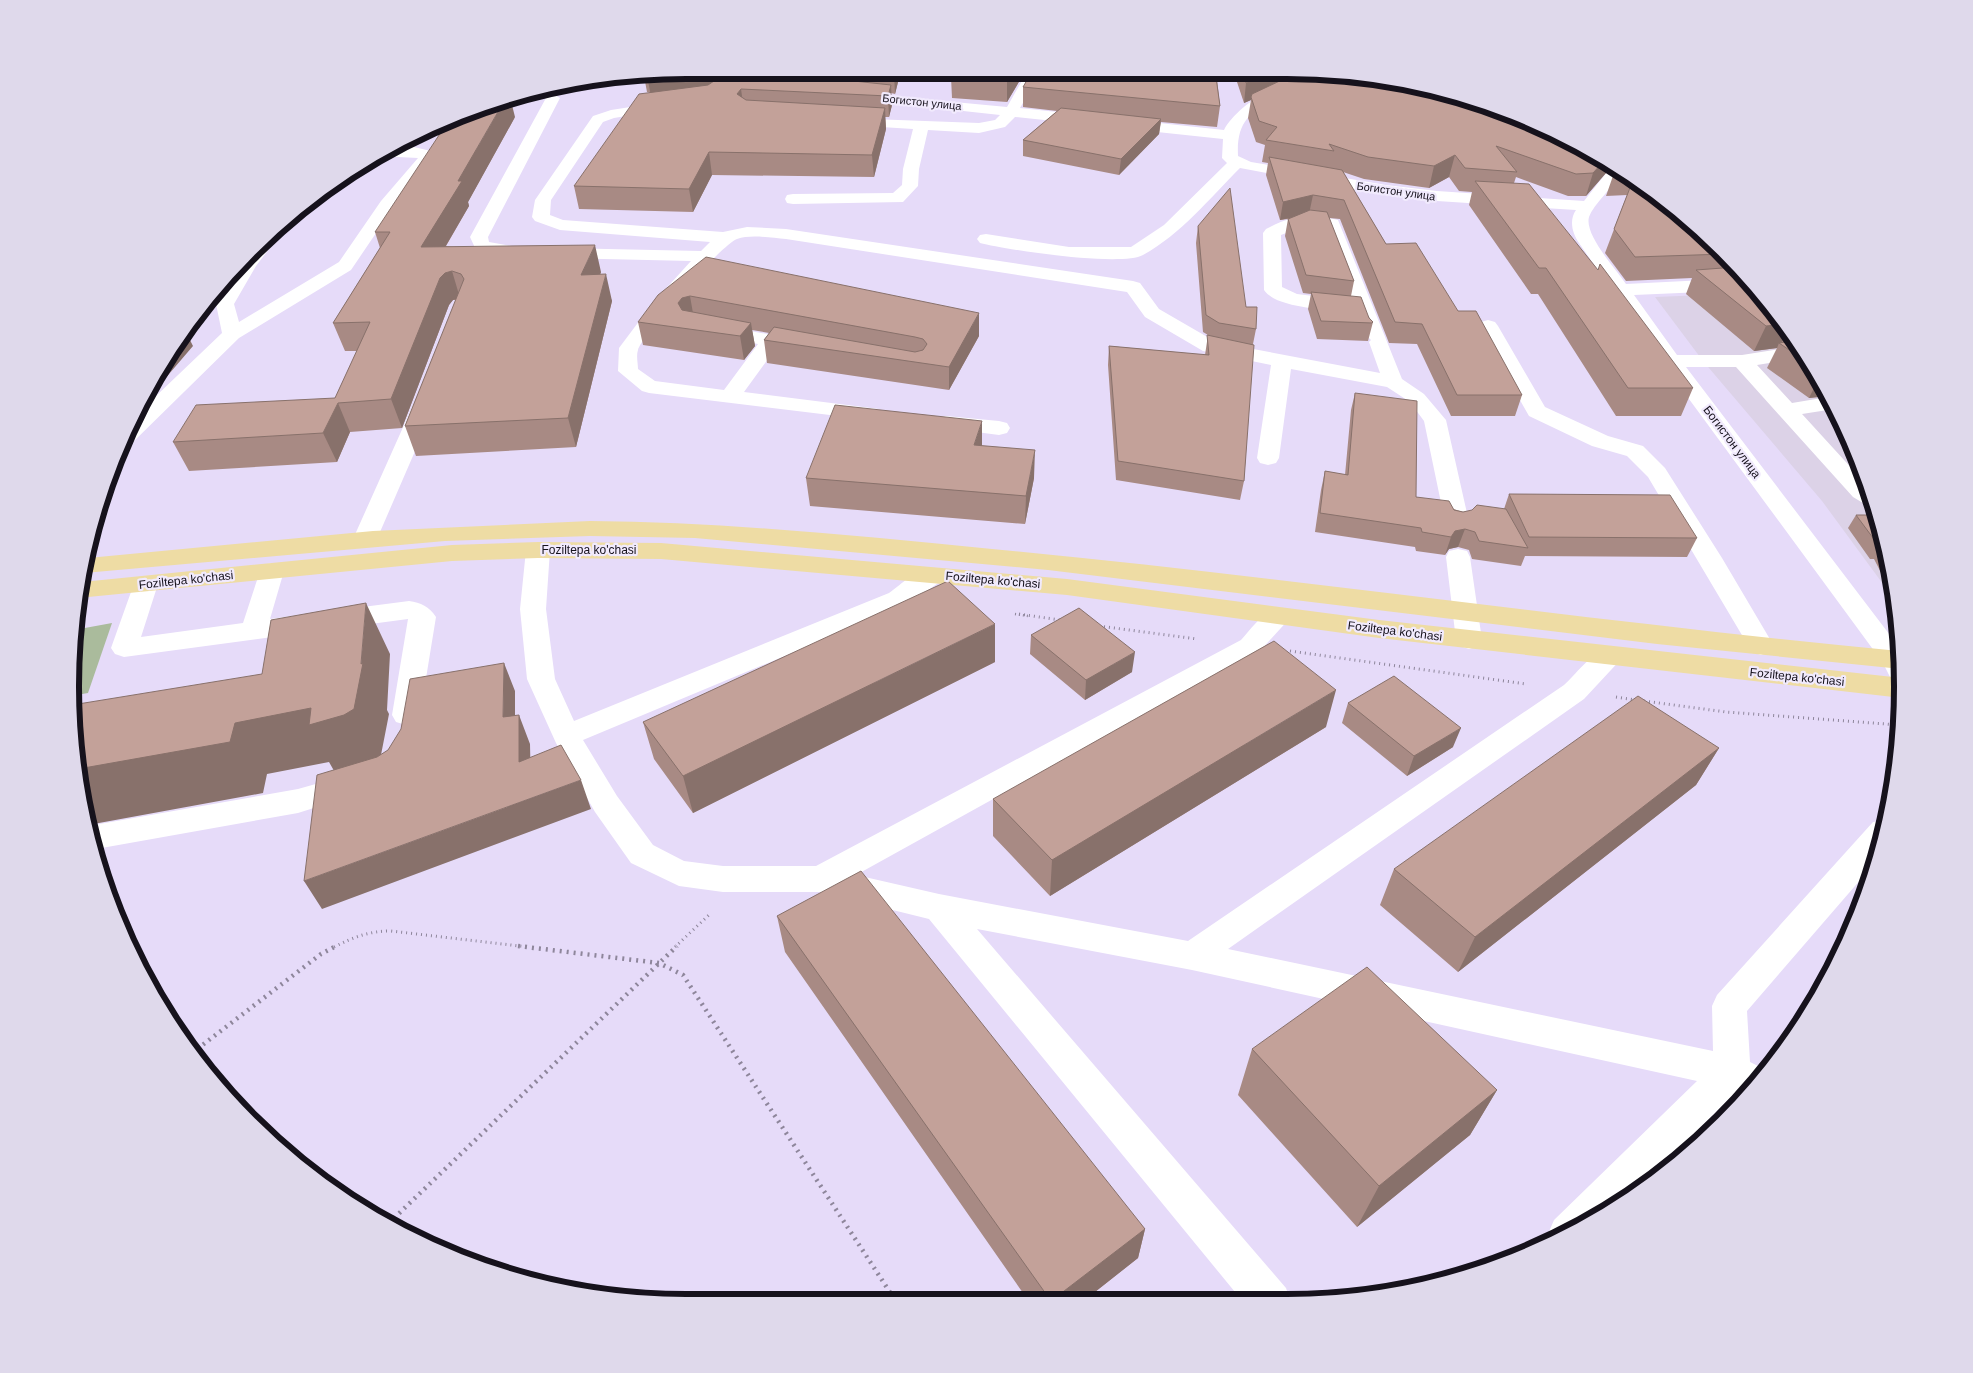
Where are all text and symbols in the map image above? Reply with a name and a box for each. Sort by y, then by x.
street label: Богистон улица [882,92,963,112]
street label: Богистон улица [1356,180,1437,203]
street label: Богистон улица [1700,403,1764,481]
street label: Foziltepa ko'chasi [541,543,637,557]
street label: Foziltepa ko'chasi [138,568,234,592]
street label: Foziltepa ko'chasi [945,569,1041,591]
street label: Foziltepa ko'chasi [1347,618,1443,644]
street label: Foziltepa ko'chasi [1749,665,1845,689]

